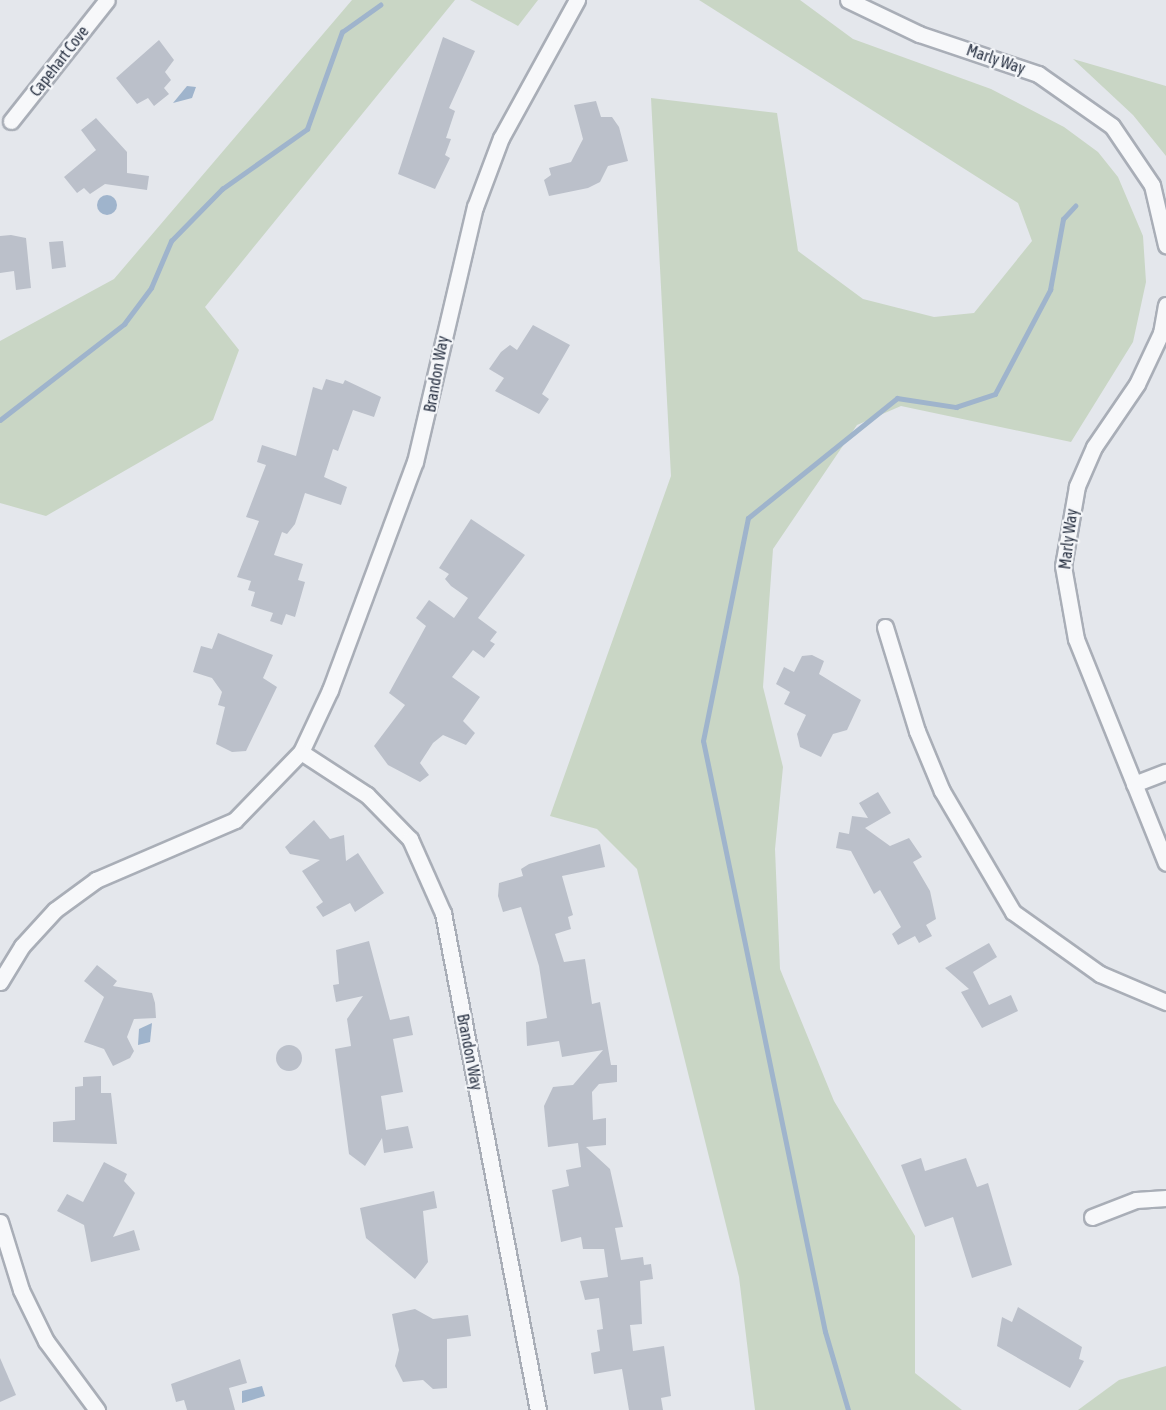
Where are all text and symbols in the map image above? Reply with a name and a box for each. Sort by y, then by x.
street label: Capehart Cove [25,22,93,100]
street label: Marly Way [964,40,1028,78]
street label: Brandon Way [420,334,452,414]
street label: Marly Way [1055,508,1081,570]
street label: Brandon Way [453,1012,487,1092]

